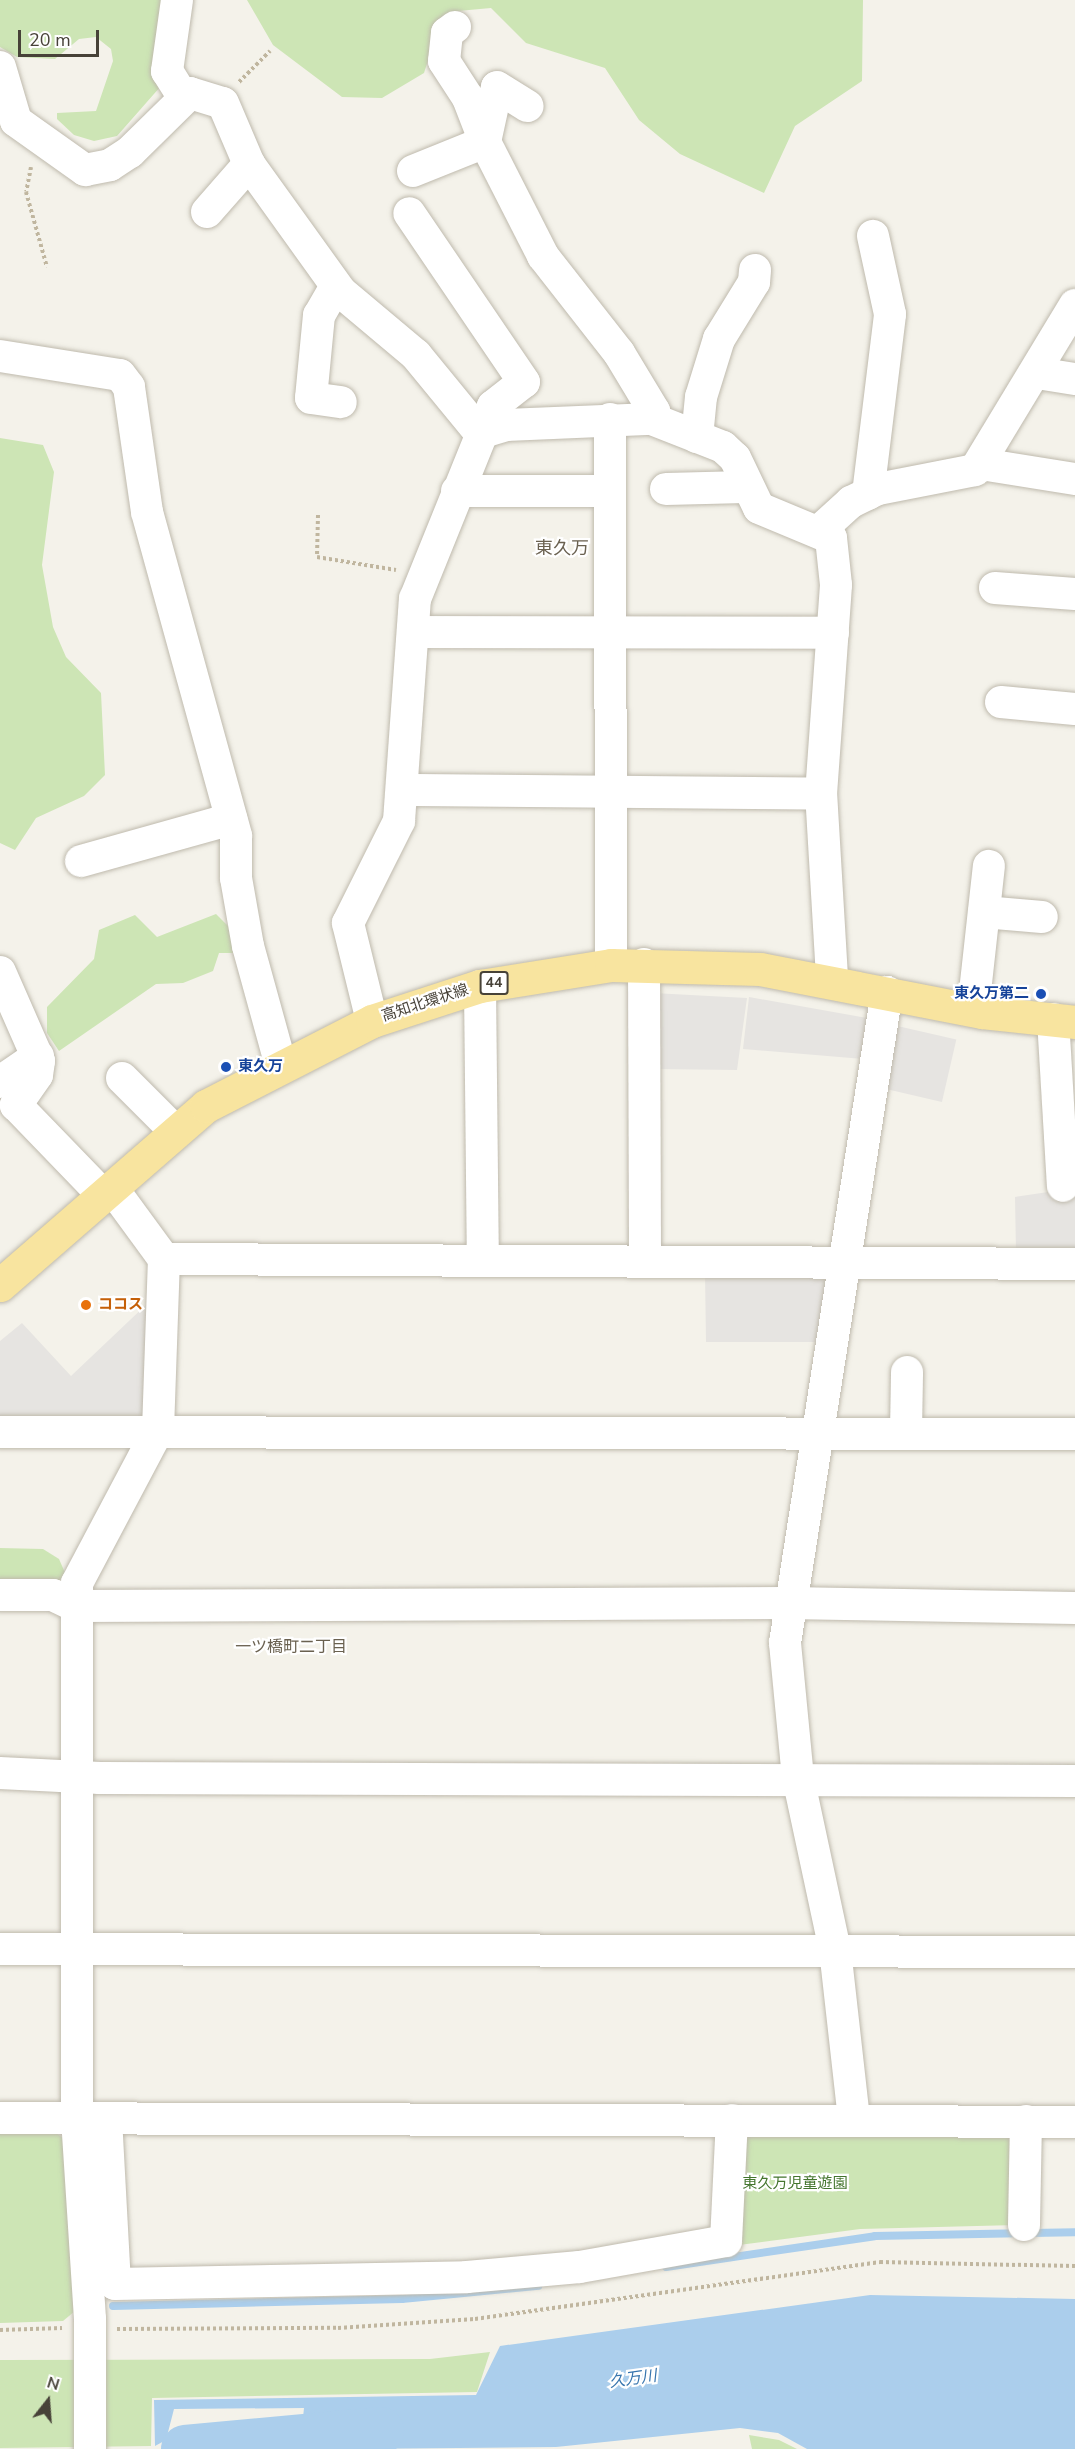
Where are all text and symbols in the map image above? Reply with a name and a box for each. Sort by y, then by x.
scale bar [21,18,102,56]
text: 20 m [29,28,71,52]
district label: 東久万 [535,537,589,559]
road number: 44 [479,972,509,994]
street label: 高知北環状線 [379,981,471,1025]
place label: 東久万第二 [954,985,1029,1003]
marker: 東久万第二 [1034,987,1048,1001]
place label: 東久万 [238,1058,283,1076]
marker: 東久万 [219,1060,233,1074]
place label: ココス [98,1296,143,1314]
marker: ココス [79,1298,93,1312]
district label: 一ツ橋町二丁目 [235,1637,347,1657]
park label: 東久万児童遊園 [743,2175,847,2193]
water label: 久万川 [608,2366,658,2392]
north arrow [18,2371,78,2431]
text: N [44,2372,62,2396]

